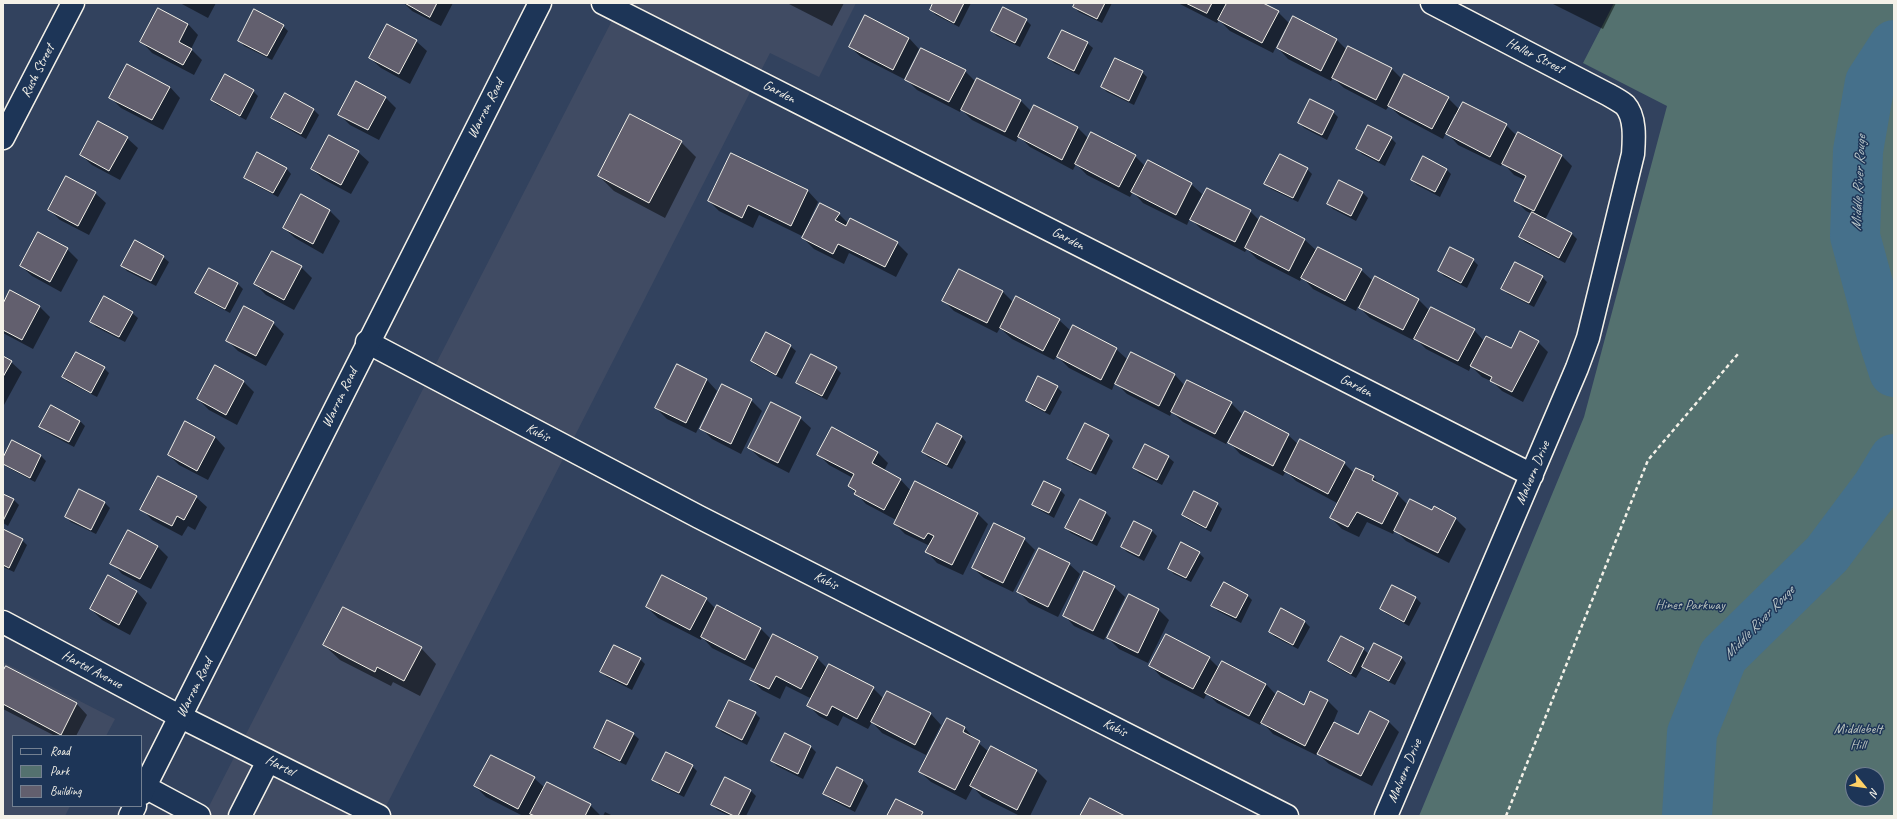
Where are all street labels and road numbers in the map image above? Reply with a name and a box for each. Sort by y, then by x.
street label: Haller Street [1503,34,1567,78]
street label: Rush Street [18,42,58,100]
street label: Warren Road [464,77,508,141]
street label: Garden [760,77,798,107]
street label: Garden [1049,224,1087,254]
street label: Warren Road [318,366,362,430]
street label: Garden [1337,371,1375,401]
street label: Kubis [523,420,553,446]
street label: Malvern Drive [1512,439,1554,507]
street label: Kubis [811,568,841,594]
street label: Hartel Avenue [59,647,125,693]
street label: Warren Road [173,656,217,720]
street label: Kubis [1100,715,1130,741]
street label: Malvern Drive [1384,737,1426,805]
street label: Hartel [263,752,297,780]

